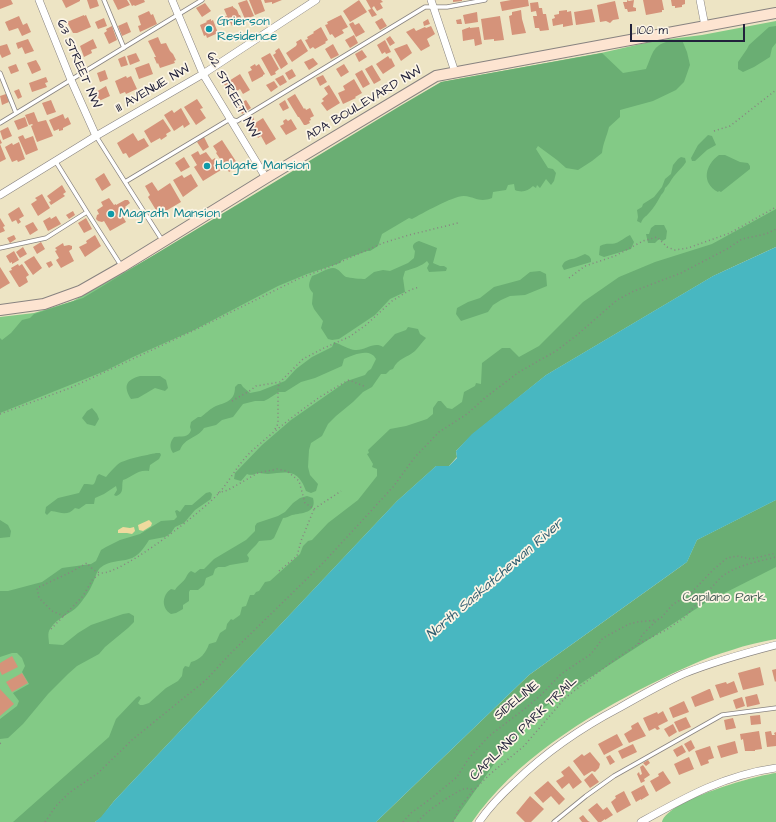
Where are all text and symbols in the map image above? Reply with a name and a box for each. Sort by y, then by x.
place label: Grierson Residence [217,14,277,45]
scale bar [632,16,747,42]
street label: 63 STREET NW [52,17,104,111]
text: 100 m [637,22,668,39]
marker: Grierson Residence [204,24,214,34]
street label: 62 STREET NW [202,49,262,141]
street label: 111 AVENUE NW [113,61,193,117]
street label: ADA BOULEVARD NW [303,63,425,145]
place label: Holgate Mansion [215,158,309,174]
marker: Holgate Mansion [202,161,212,171]
place label: Magrath Mansion [119,206,220,222]
marker: Magrath Mansion [106,209,116,219]
water label: North Saskatchewan River [423,516,567,644]
park label: Capilano Park [683,590,765,606]
street label: CAPILANO PARK TRAIL [467,674,581,784]
street label: SIDELINE [491,678,543,724]

